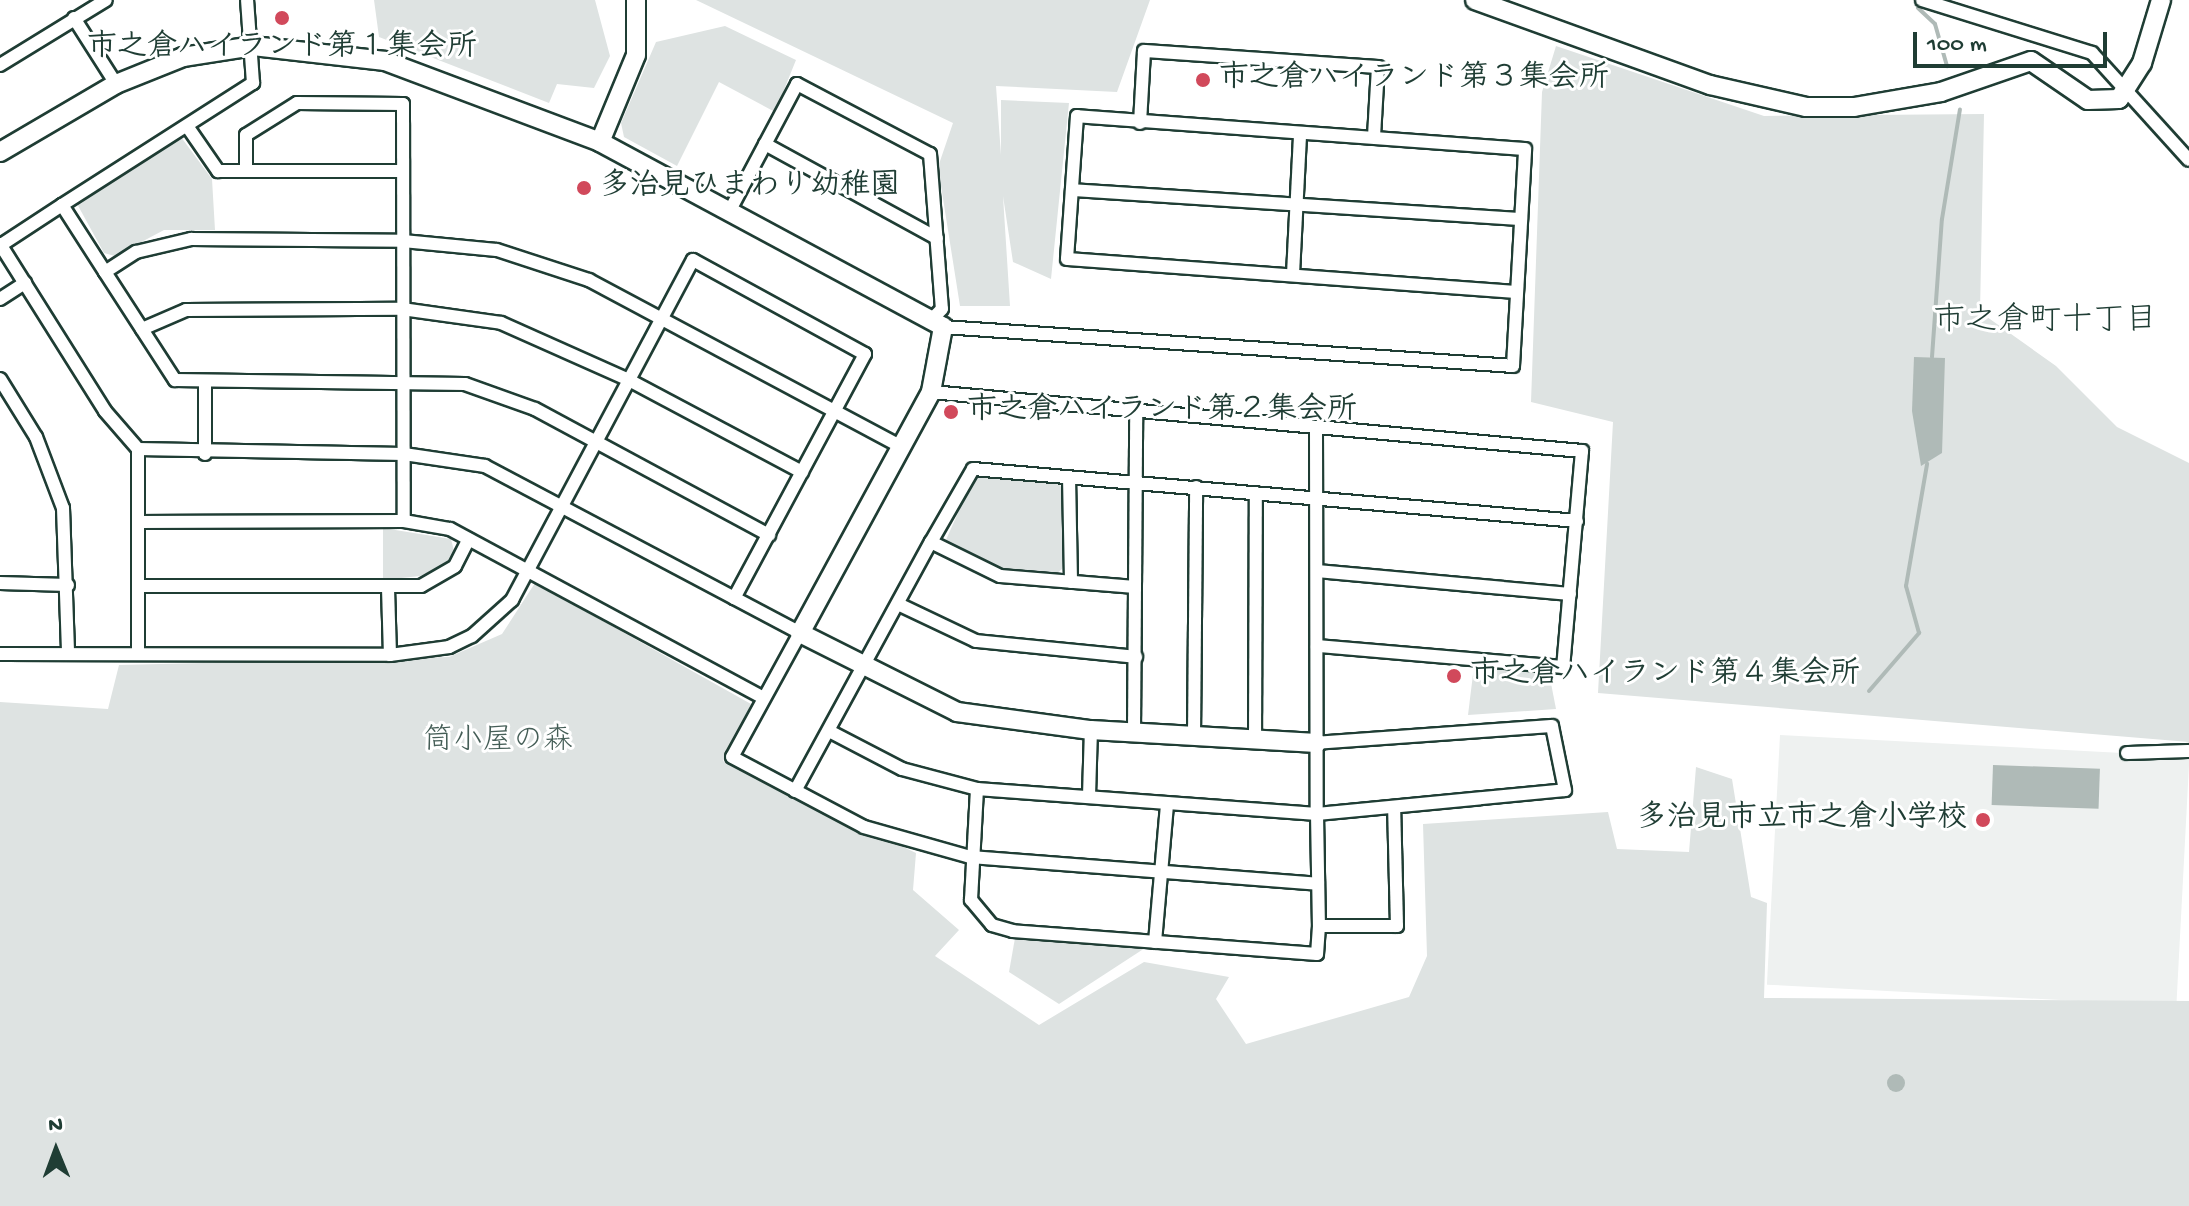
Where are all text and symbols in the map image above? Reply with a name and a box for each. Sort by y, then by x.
marker: 市之倉ハイランド第１集会所 [273,9,291,27]
scale bar [1917,16,2111,66]
place label: 市之倉ハイランド第１集会所 [87,31,477,67]
text: 100 m [1927,31,1987,60]
place label: 市之倉ハイランド第３集会所 [1219,62,1609,98]
marker: 市之倉ハイランド第３集会所 [1194,71,1212,89]
place label: 多治見ひまわり幼稚園 [600,170,900,206]
marker: 多治見ひまわり幼稚園 [575,179,593,197]
district label: 市之倉町十丁目 [1933,303,2157,341]
place label: 市之倉ハイランド第２集会所 [967,394,1357,430]
marker: 市之倉ハイランド第２集会所 [942,403,960,421]
place label: 市之倉ハイランド第４集会所 [1470,658,1860,694]
marker: 市之倉ハイランド第４集会所 [1445,667,1463,685]
park label: 筒小屋の森 [423,725,573,761]
place label: 多治見市立市之倉小学校 [1637,802,1967,838]
marker: 多治見市立市之倉小学校 [1974,811,1992,829]
north arrow [16,1110,96,1190]
text: N [48,1113,63,1139]

